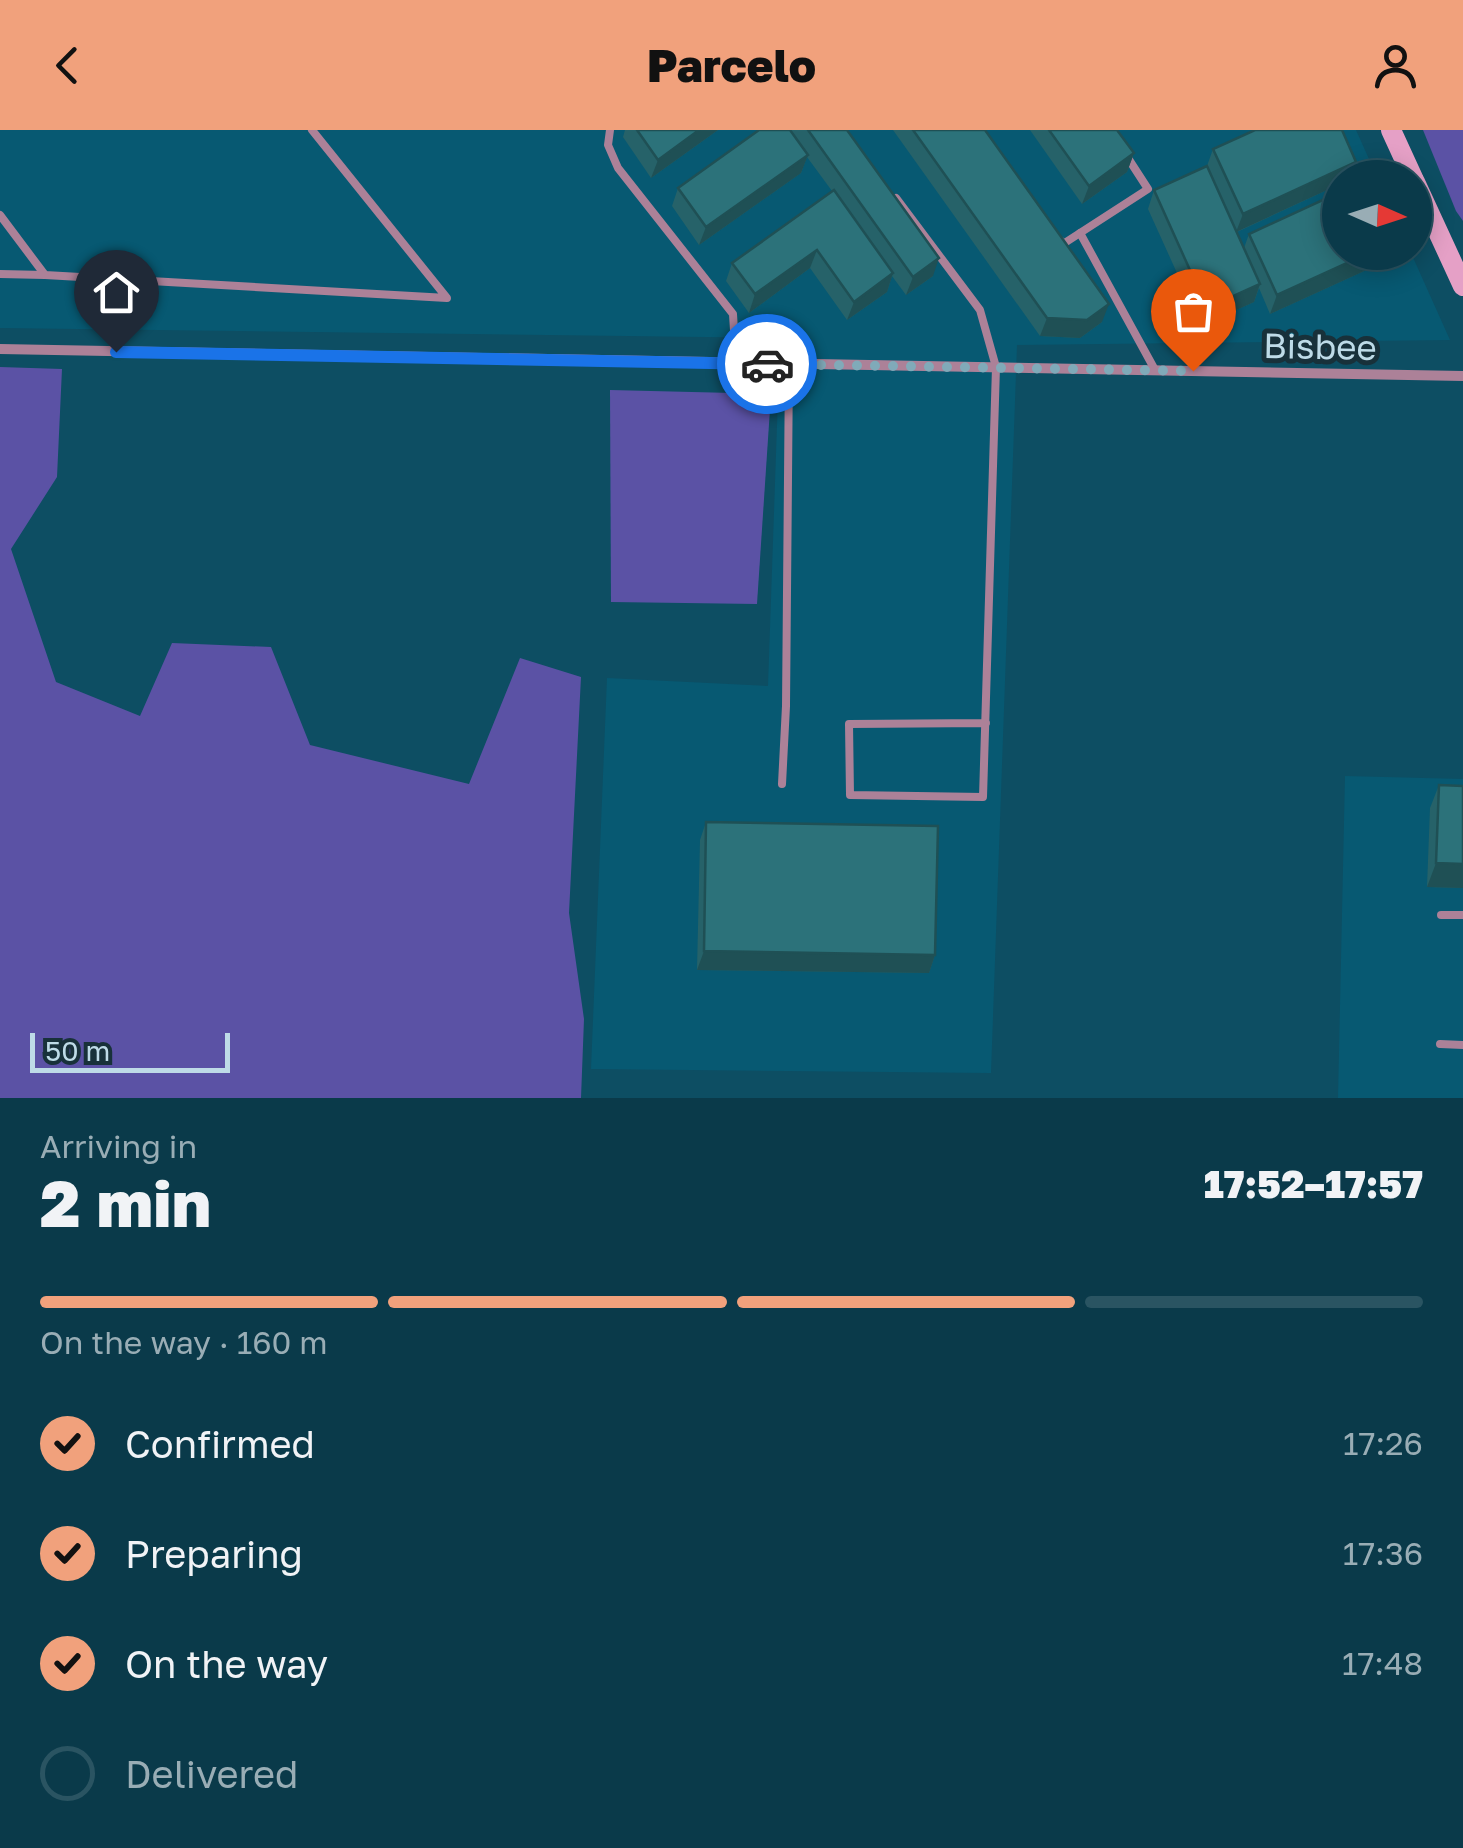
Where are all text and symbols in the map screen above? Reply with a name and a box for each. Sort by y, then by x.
icon: back [40,38,95,93]
text: Parcelo [647,38,816,92]
icon: person [1368,38,1423,93]
north arrow [1322,160,1432,270]
map controls [1322,160,1432,270]
pin [74,250,159,353]
icon: home [89,265,144,320]
pin [1151,269,1236,372]
icon: bag [1166,284,1221,339]
courier [717,314,817,414]
street label: Bisbee [1263,324,1377,368]
icon: car [740,337,795,392]
scale bar [30,1028,230,1073]
text: 50 m [45,1034,110,1067]
text: Arriving in [40,1127,197,1165]
text: 17:52–17:57 [1204,1161,1423,1206]
text: 2 min [40,1163,211,1241]
text: On the way · 160 m [40,1323,328,1361]
icon: check [40,1416,95,1471]
text: Confirmed [125,1421,315,1466]
text: 17:26 [1343,1424,1423,1462]
icon: check [40,1526,95,1581]
text: Preparing [125,1531,303,1576]
text: 17:36 [1343,1534,1423,1572]
icon: check [40,1636,95,1691]
text: On the way [125,1641,328,1686]
text: 17:48 [1342,1644,1423,1682]
text: Delivered [125,1751,298,1796]

